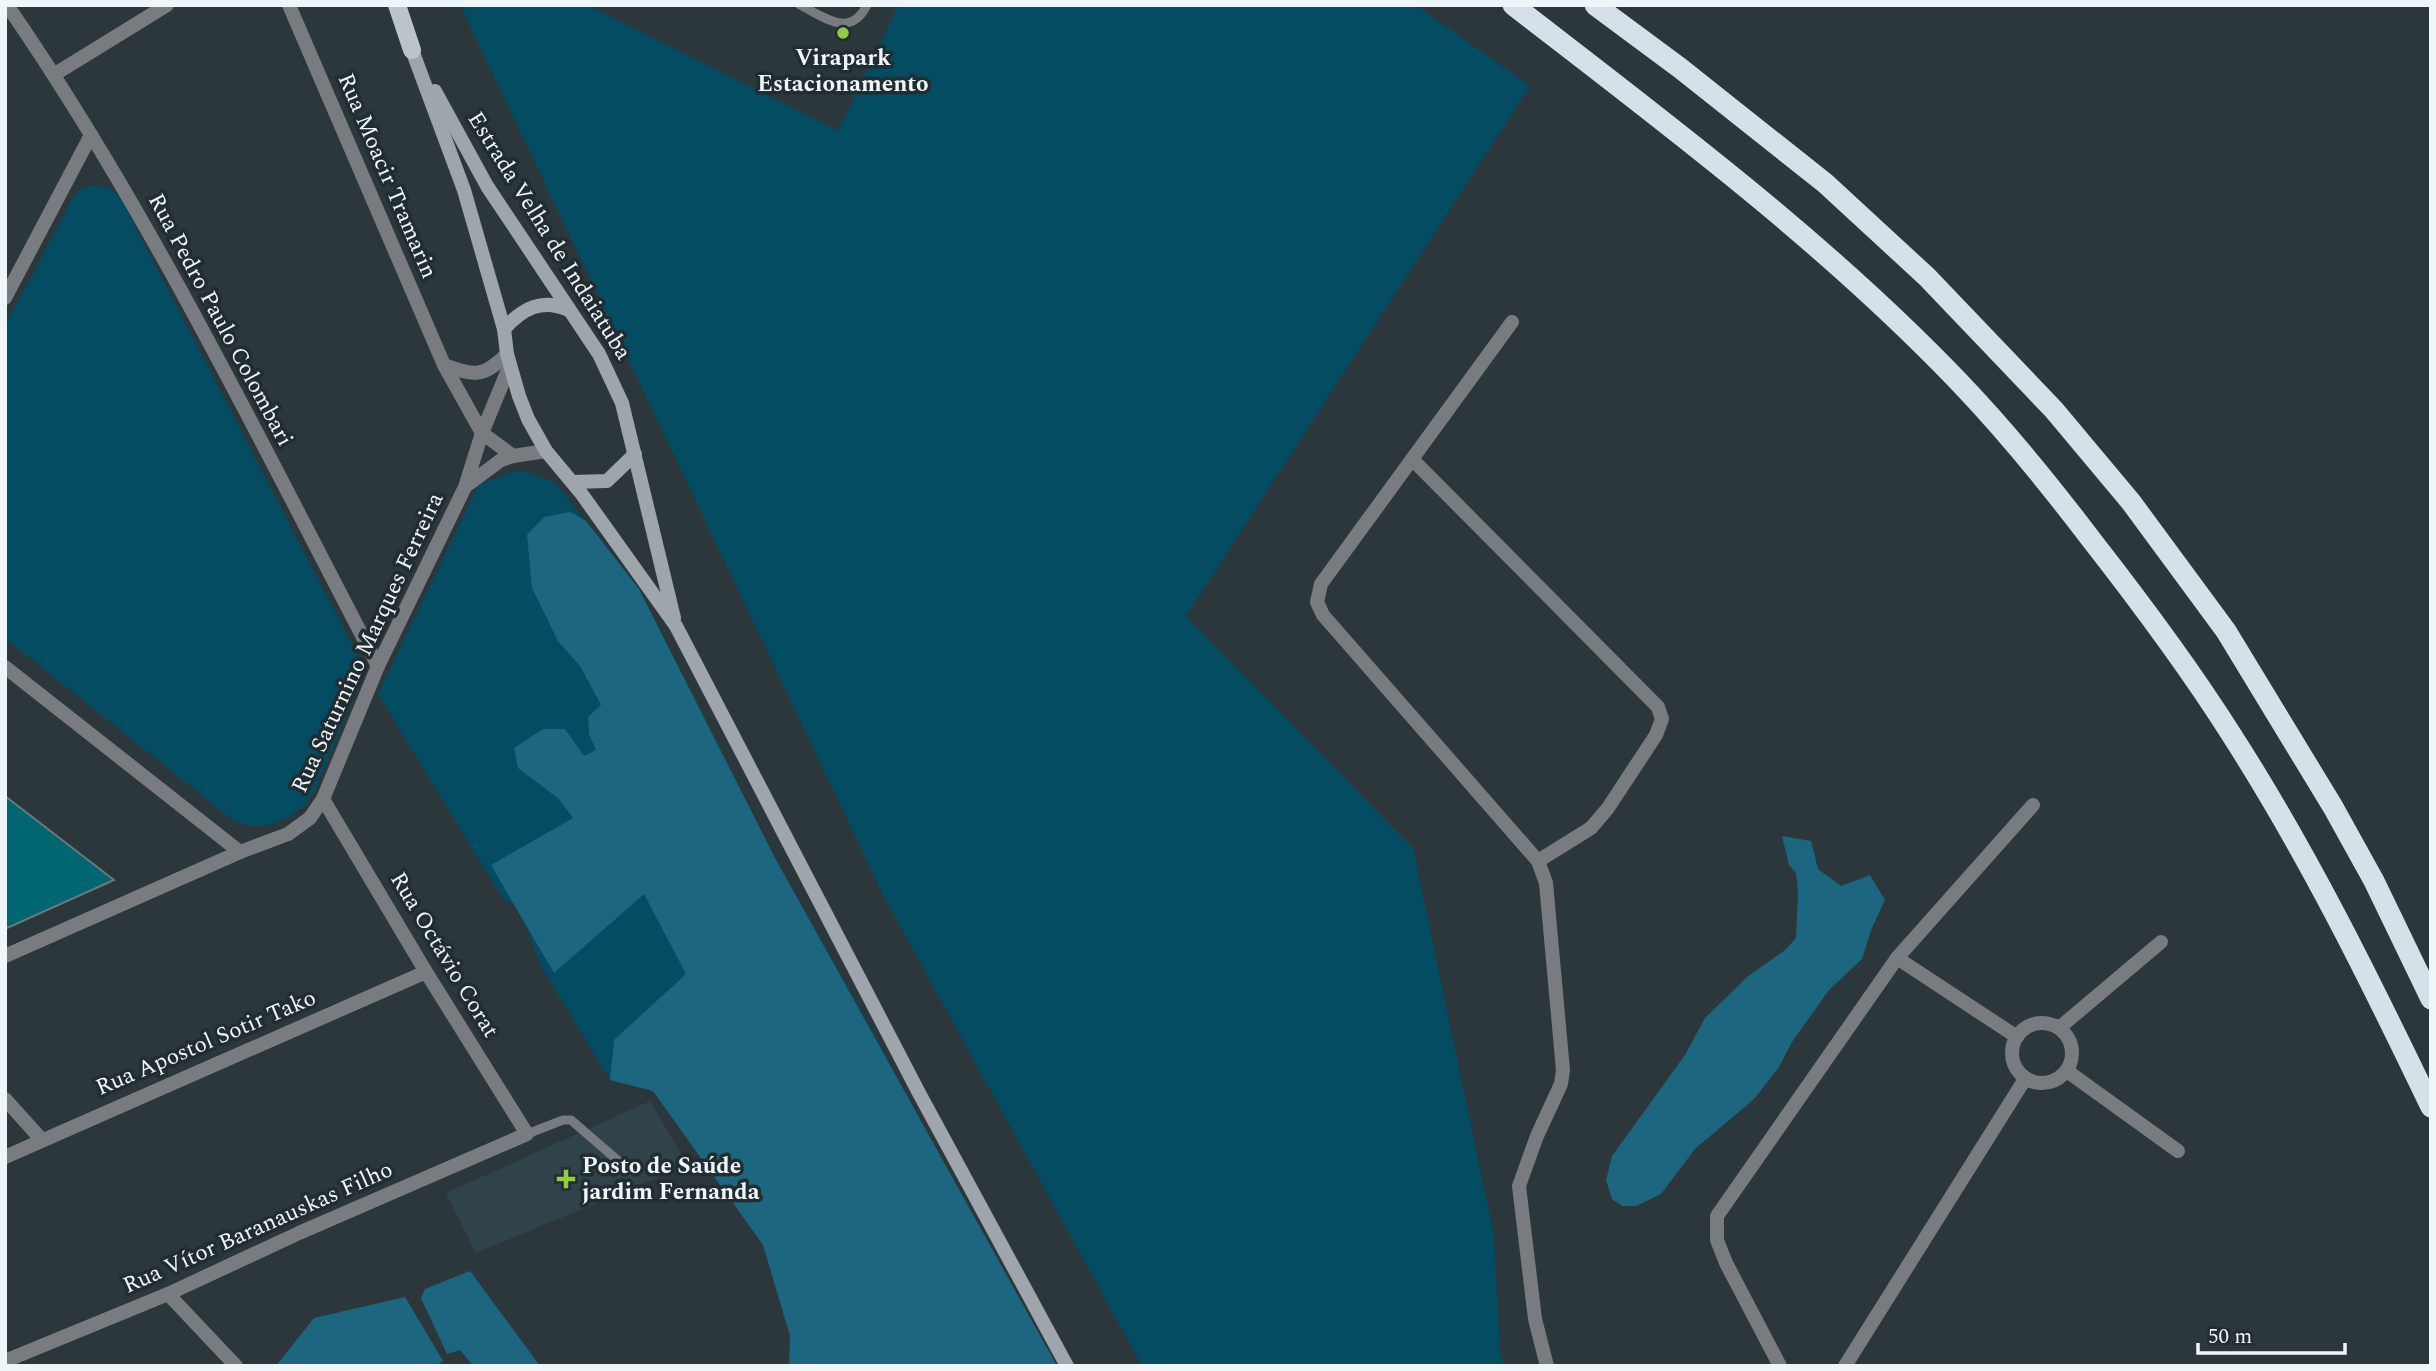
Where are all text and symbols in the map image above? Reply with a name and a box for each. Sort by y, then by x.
marker: Virapark Estacionamento [835,25,851,41]
place label: Virapark Estacionamento [757,41,929,102]
street label: Rua Moacir Tramarin [328,68,446,284]
street label: Estrada Velha de Indaiatuba [458,105,640,367]
street label: Rua Pedro Paulo Colombari [138,187,302,453]
street label: Rua Saturnino Marques Ferreira [283,487,453,799]
street label: Rua Octávio Corat [380,865,508,1045]
street label: Rua Apostol Sotir Tako [90,981,322,1105]
place label: Posto de Saúde jardim Fernanda [582,1149,760,1210]
street label: Rua Vítor Baranauskas Filho [117,1153,399,1303]
marker: Posto de Saúde jardim Fernanda [556,1169,576,1189]
scale bar [2198,1312,2345,1356]
text: 50 m [2208,1321,2252,1353]

